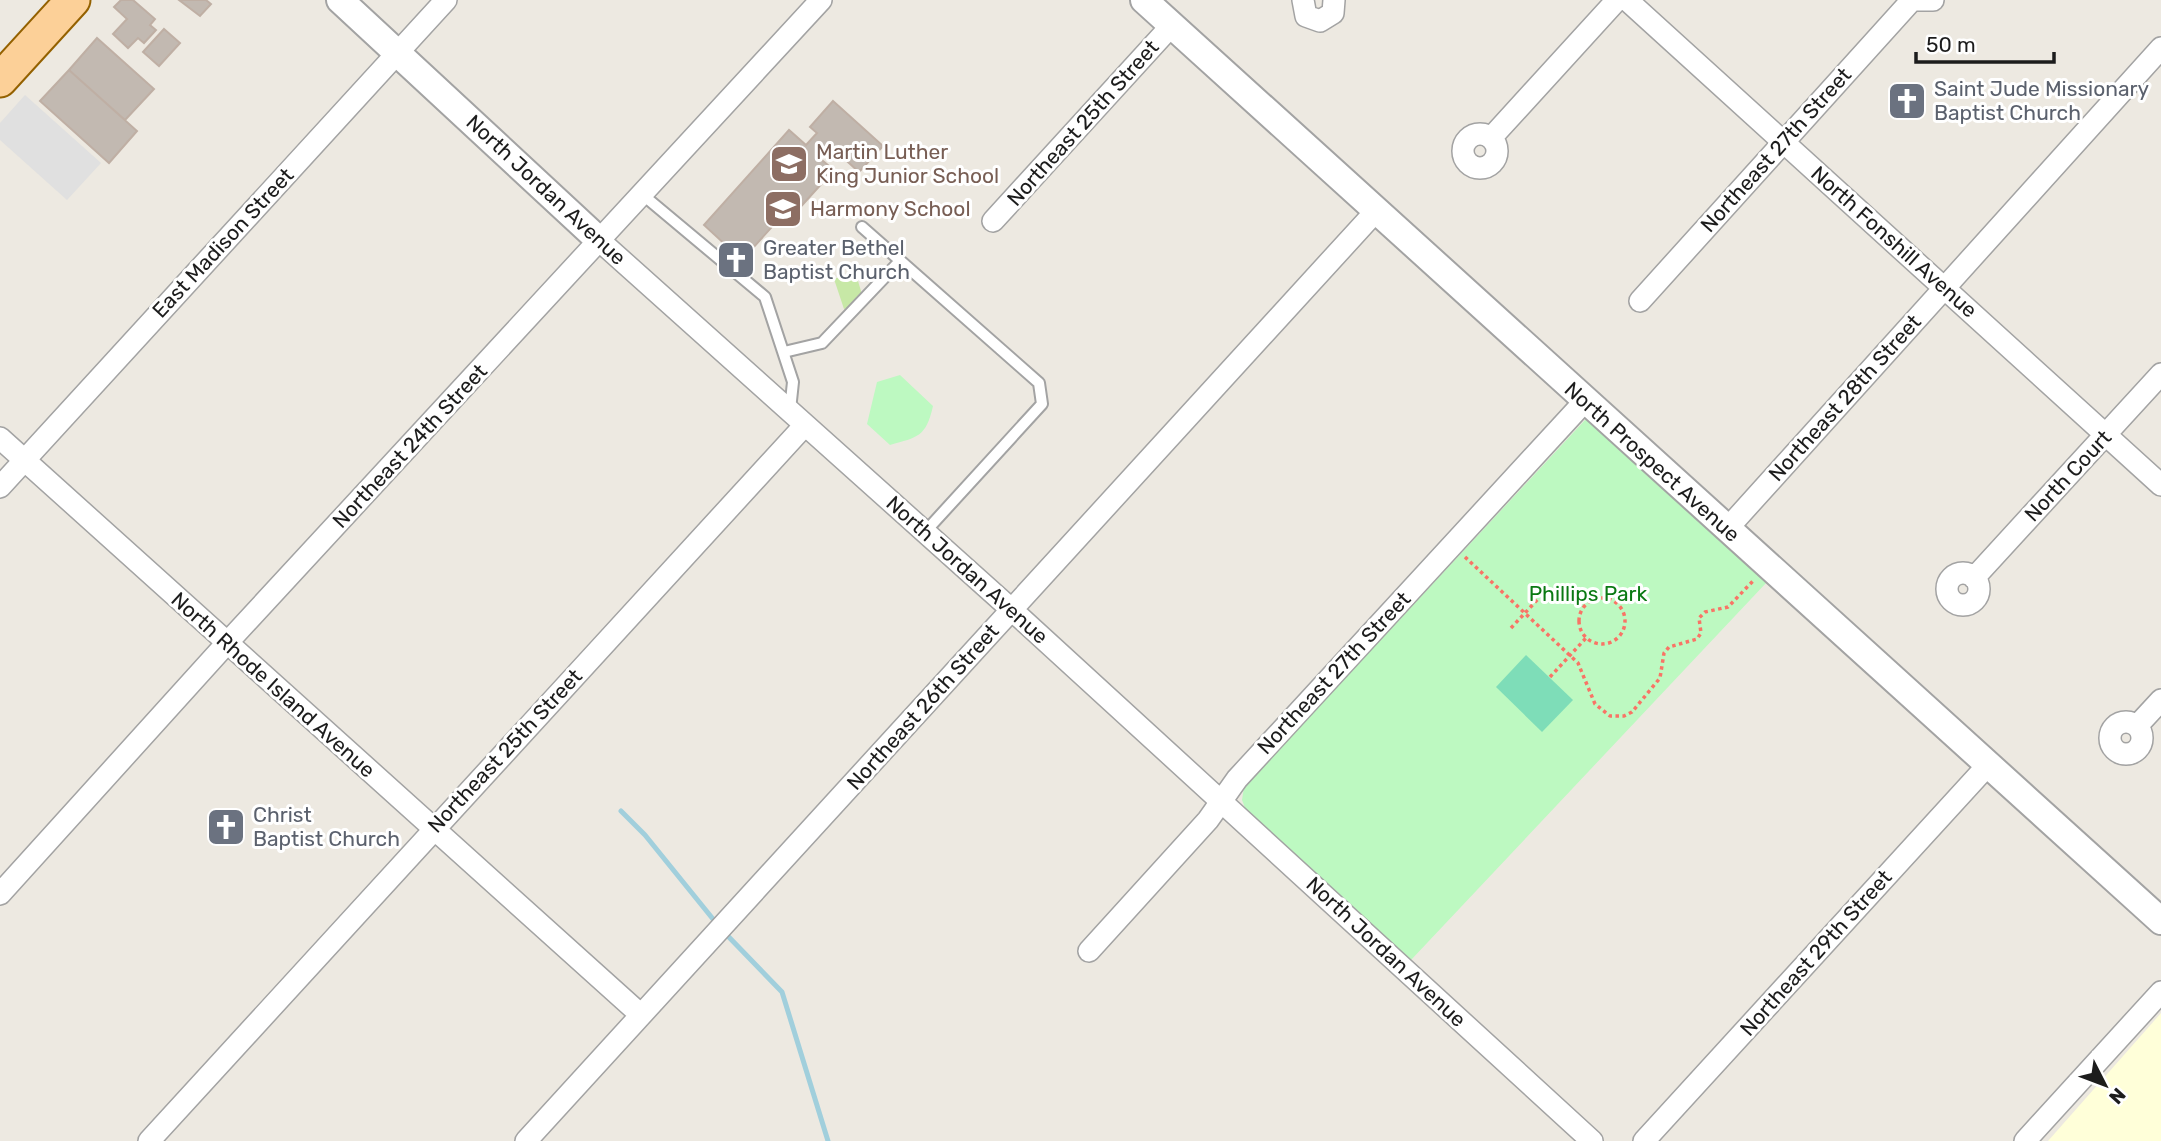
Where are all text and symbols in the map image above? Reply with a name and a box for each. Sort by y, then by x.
scale bar [1916,21,2054,65]
text: 50 m [1926,32,1976,57]
street label: Northeast 25th Street [1002,35,1164,211]
street label: Northeast 27th Street [1695,62,1856,237]
place label: Saint Jude Missionary Baptist Church [1934,76,2150,125]
church icon: Saint Jude Missionary Baptist Church [1886,80,1928,122]
street label: North Jordan Avenue [461,109,631,270]
place label: Martin Luther King Junior School [816,139,999,188]
school or university icon: Martin Luther King Junior School [768,143,810,185]
street label: North Fonshill Avenue [1806,161,1982,323]
street label: East Madison Street [147,163,298,323]
school or university icon: Harmony School [762,188,804,230]
place label: Harmony School [810,196,971,221]
place label: Greater Bethel Baptist Church [763,235,910,284]
church icon: Greater Bethel Baptist Church [715,239,757,281]
street label: Northeast 28th Street [1763,309,1926,486]
street label: Northeast 24th Street [327,358,492,533]
street label: North Prospect Avenue [1560,376,1745,547]
street label: North Court [2019,425,2116,526]
street label: North Jordan Avenue [881,490,1053,649]
park label: Phillips Park [1529,581,1648,606]
street label: Northeast 27th Street [1252,586,1415,759]
street label: North Rhode Island Avenue [166,587,380,783]
street label: Northeast 26th Street [841,618,1004,795]
street label: Northeast 25th Street [422,664,587,838]
place label: Christ Baptist Church [253,802,400,851]
church icon: Christ Baptist Church [205,806,247,848]
street label: Northeast 29th Street [1735,865,1897,1041]
street label: North Jordan Avenue [1301,871,1471,1032]
north arrow [2070,1050,2140,1120]
text: N [2104,1083,2130,1109]

